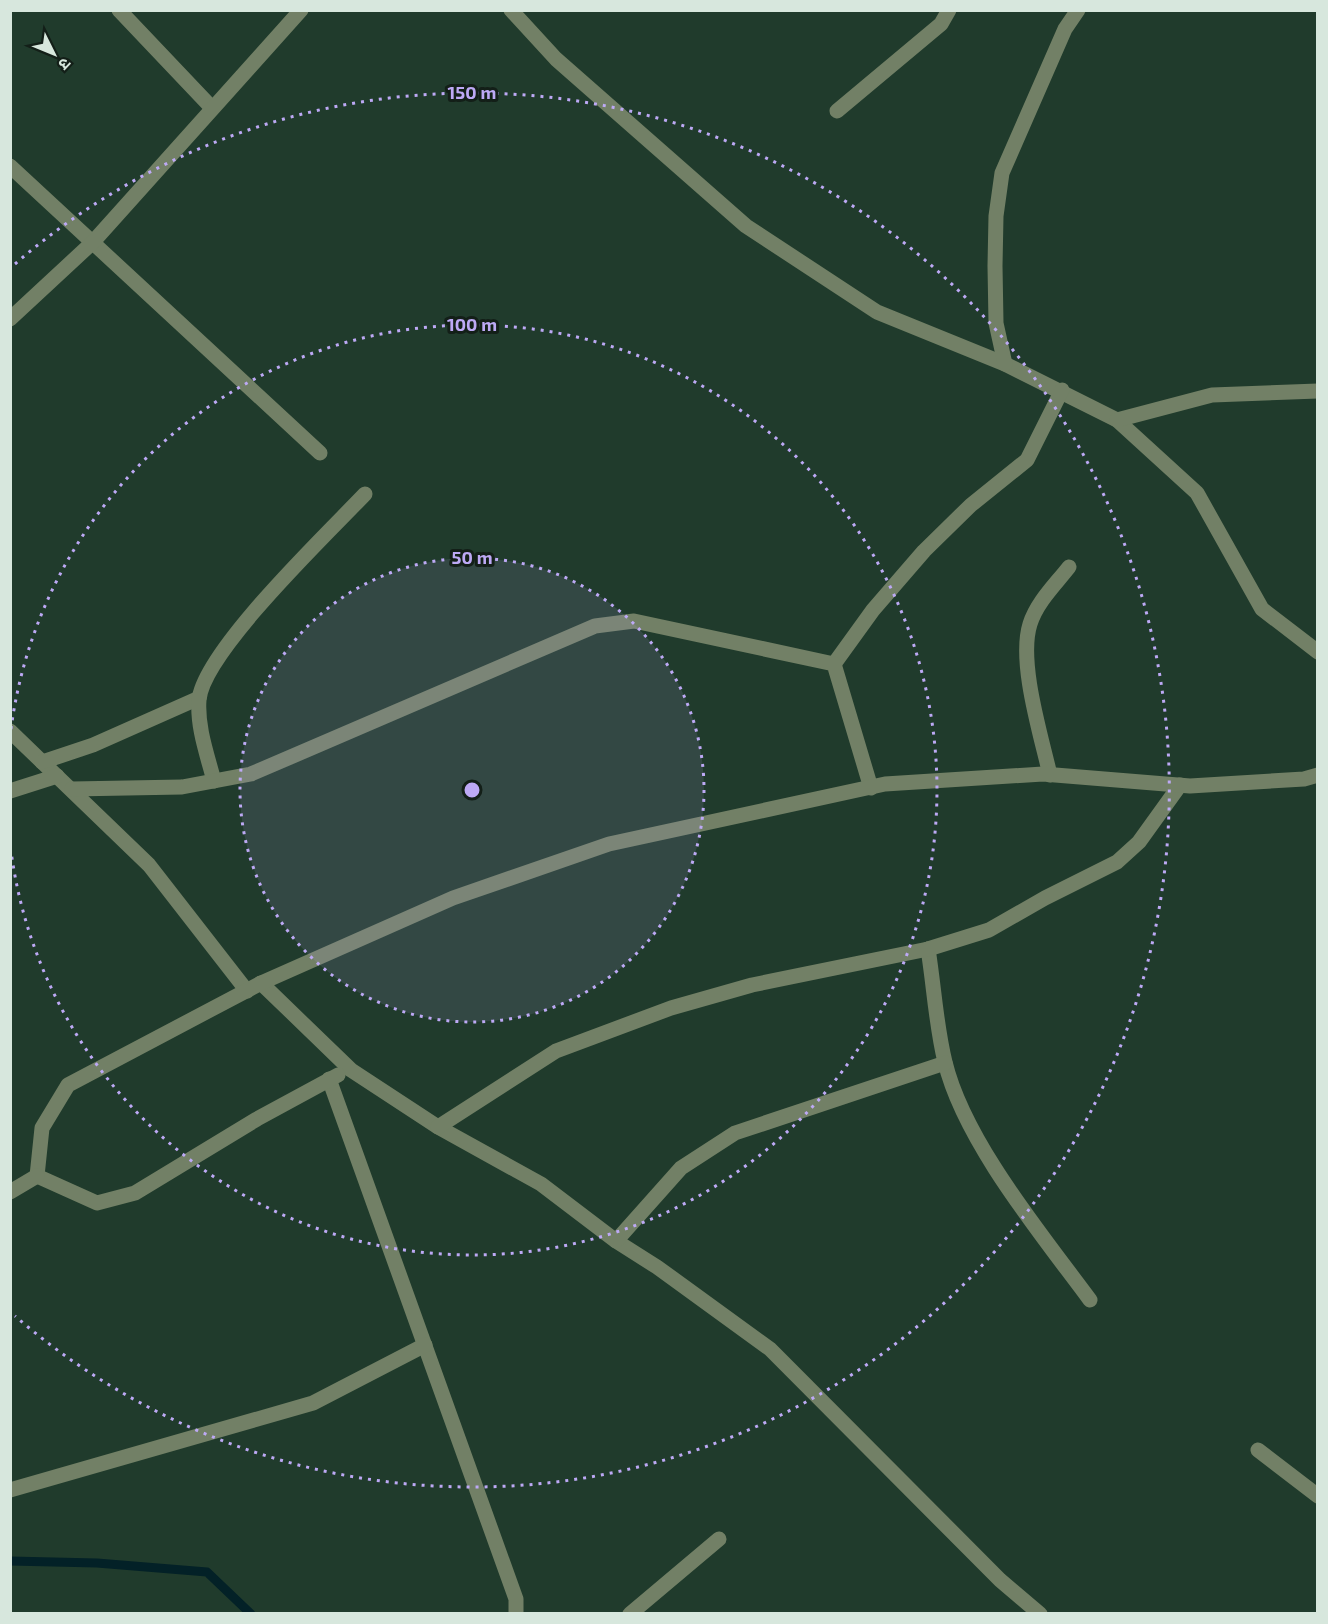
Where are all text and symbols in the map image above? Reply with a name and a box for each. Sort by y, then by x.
north arrow [24,24,84,84]
text: उ [55,55,75,75]
text: 150 m [448,81,496,103]
text: 100 m [447,313,497,335]
text: 50 m [451,546,493,568]
centre of rings [462,780,482,800]

